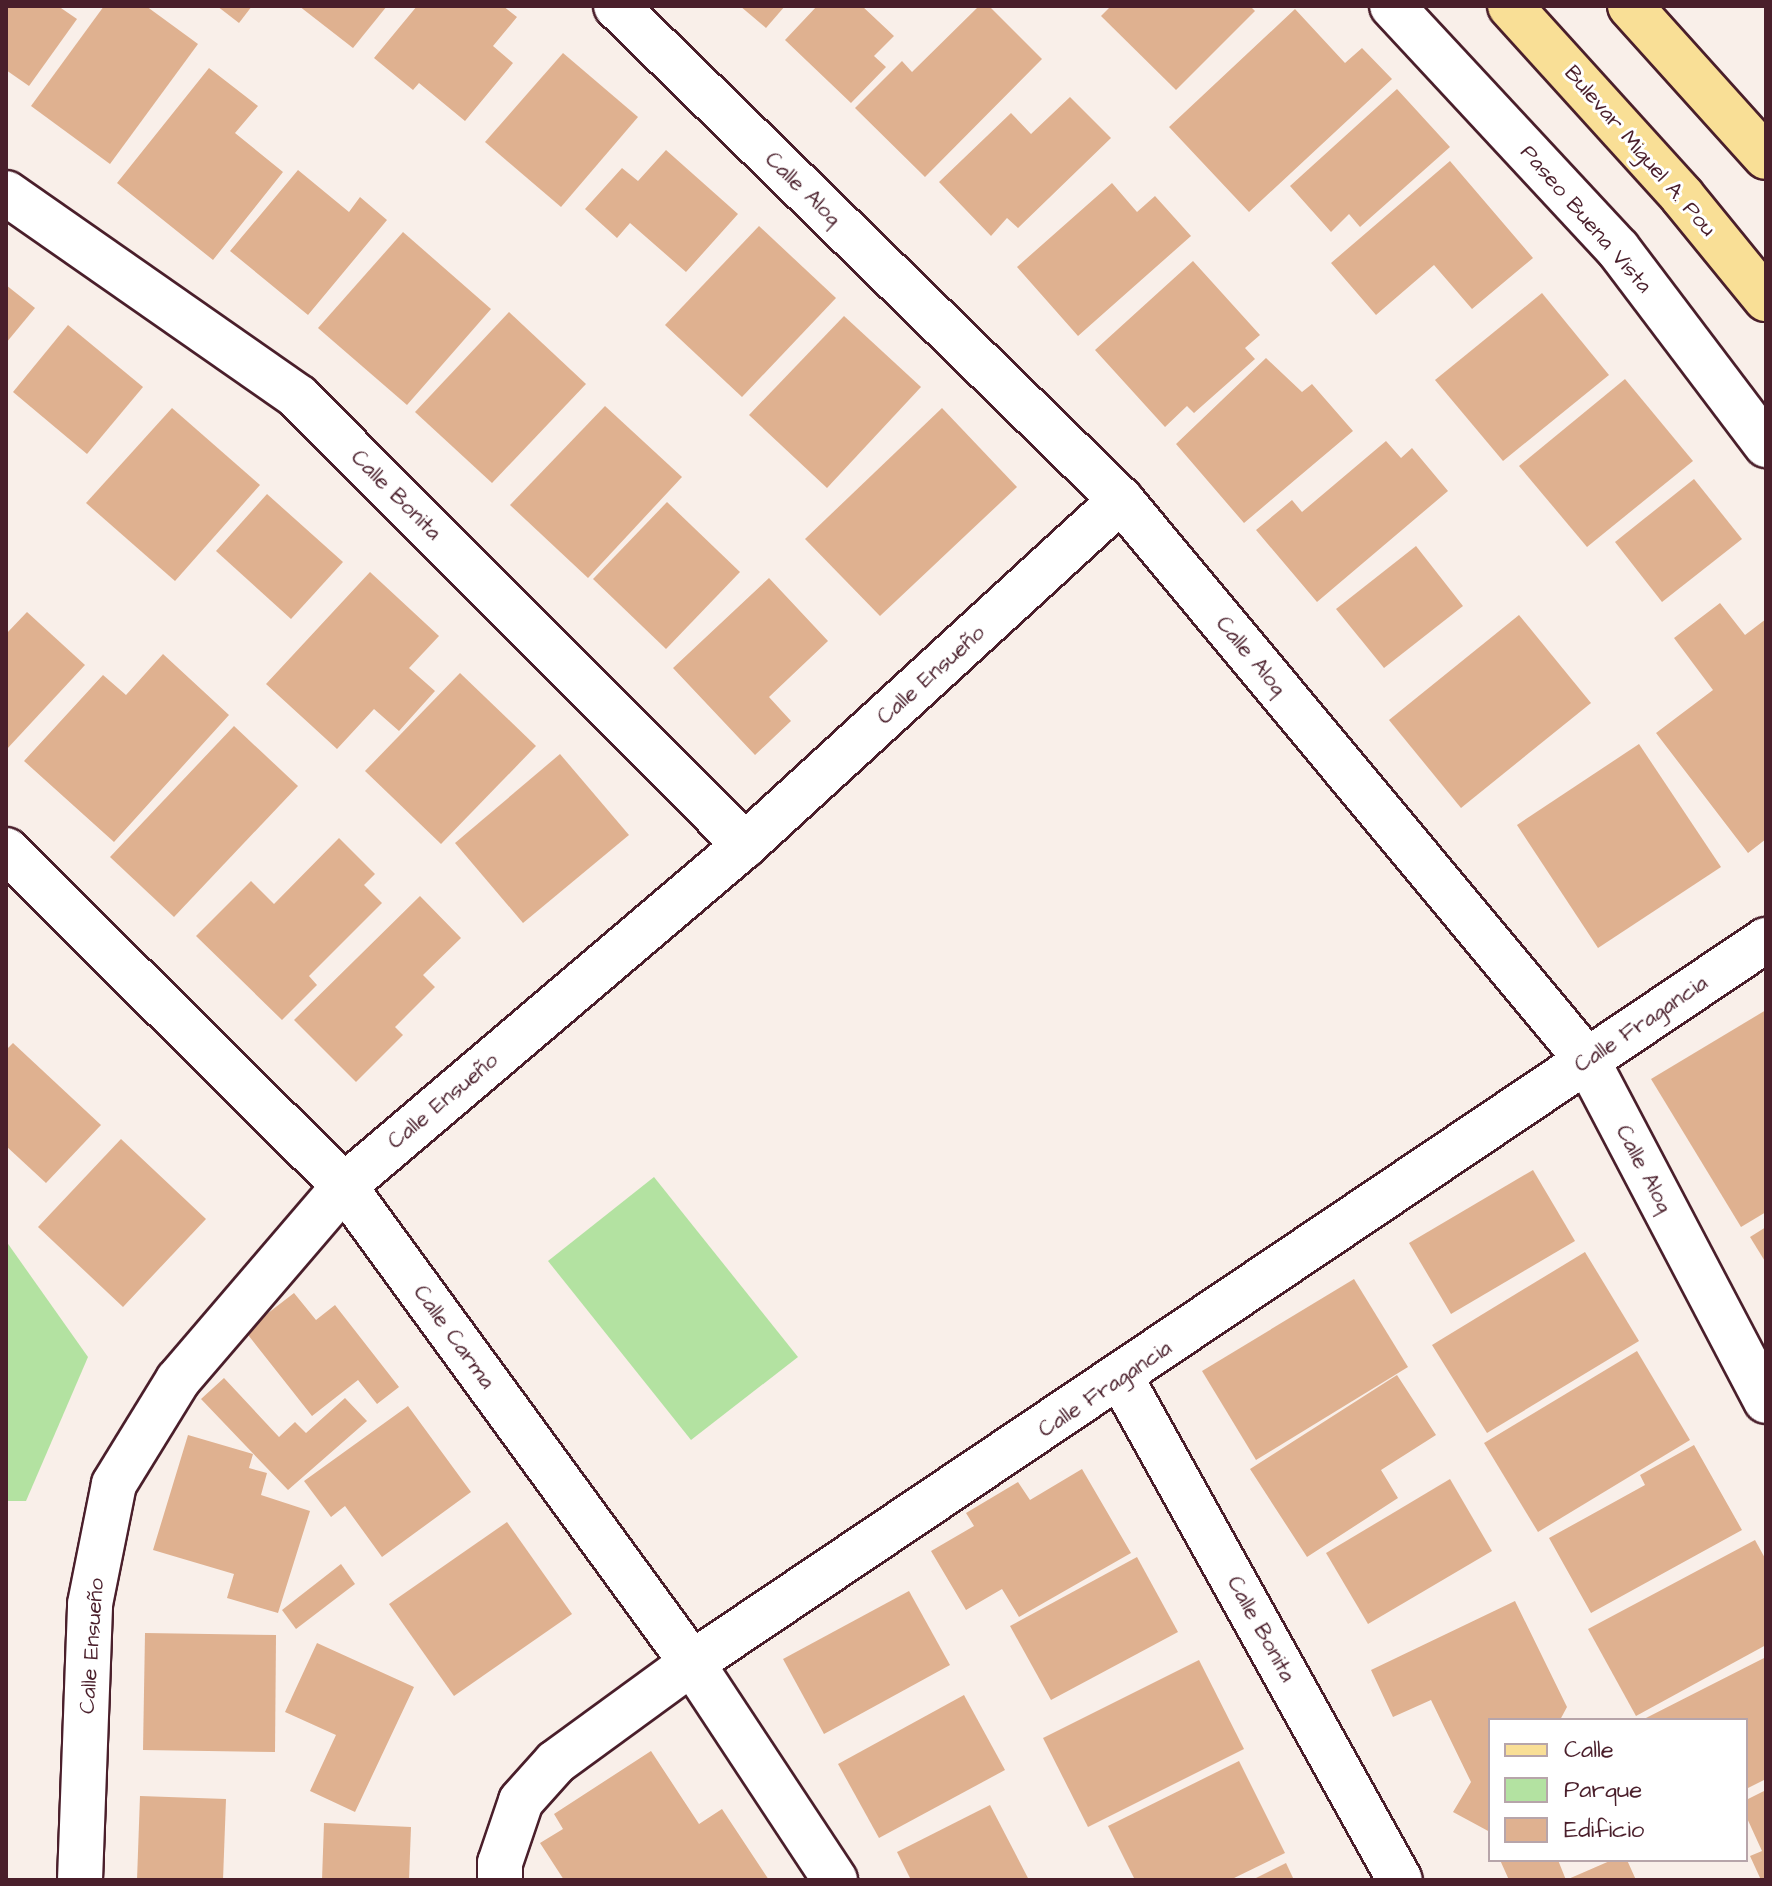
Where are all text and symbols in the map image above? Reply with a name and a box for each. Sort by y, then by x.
street label: Bulevar Miguel A. Pou [1559,60,1721,242]
street label: Paseo Buena Vista [1515,140,1657,298]
street label: Calle Aloq [759,146,847,232]
street label: Calle Bonita [345,444,447,546]
street label: Calle Aloq [1210,611,1292,701]
street label: Calle Ensueño [872,620,990,730]
street label: Calle Fragancia [1569,970,1713,1078]
street label: Calle Ensueño [382,1047,504,1155]
street label: Calle Aloq [1610,1121,1678,1217]
street label: Calle Carma [408,1280,500,1394]
street label: Calle Fragancia [1033,1335,1177,1443]
street label: Calle Bonita [1221,1572,1301,1686]
street label: Calle Ensueño [74,1577,110,1715]
legend [1488,1718,1748,1862]
text: Calle [1564,1733,1614,1767]
text: Parque [1564,1773,1642,1807]
text: Edificio [1564,1813,1644,1847]

